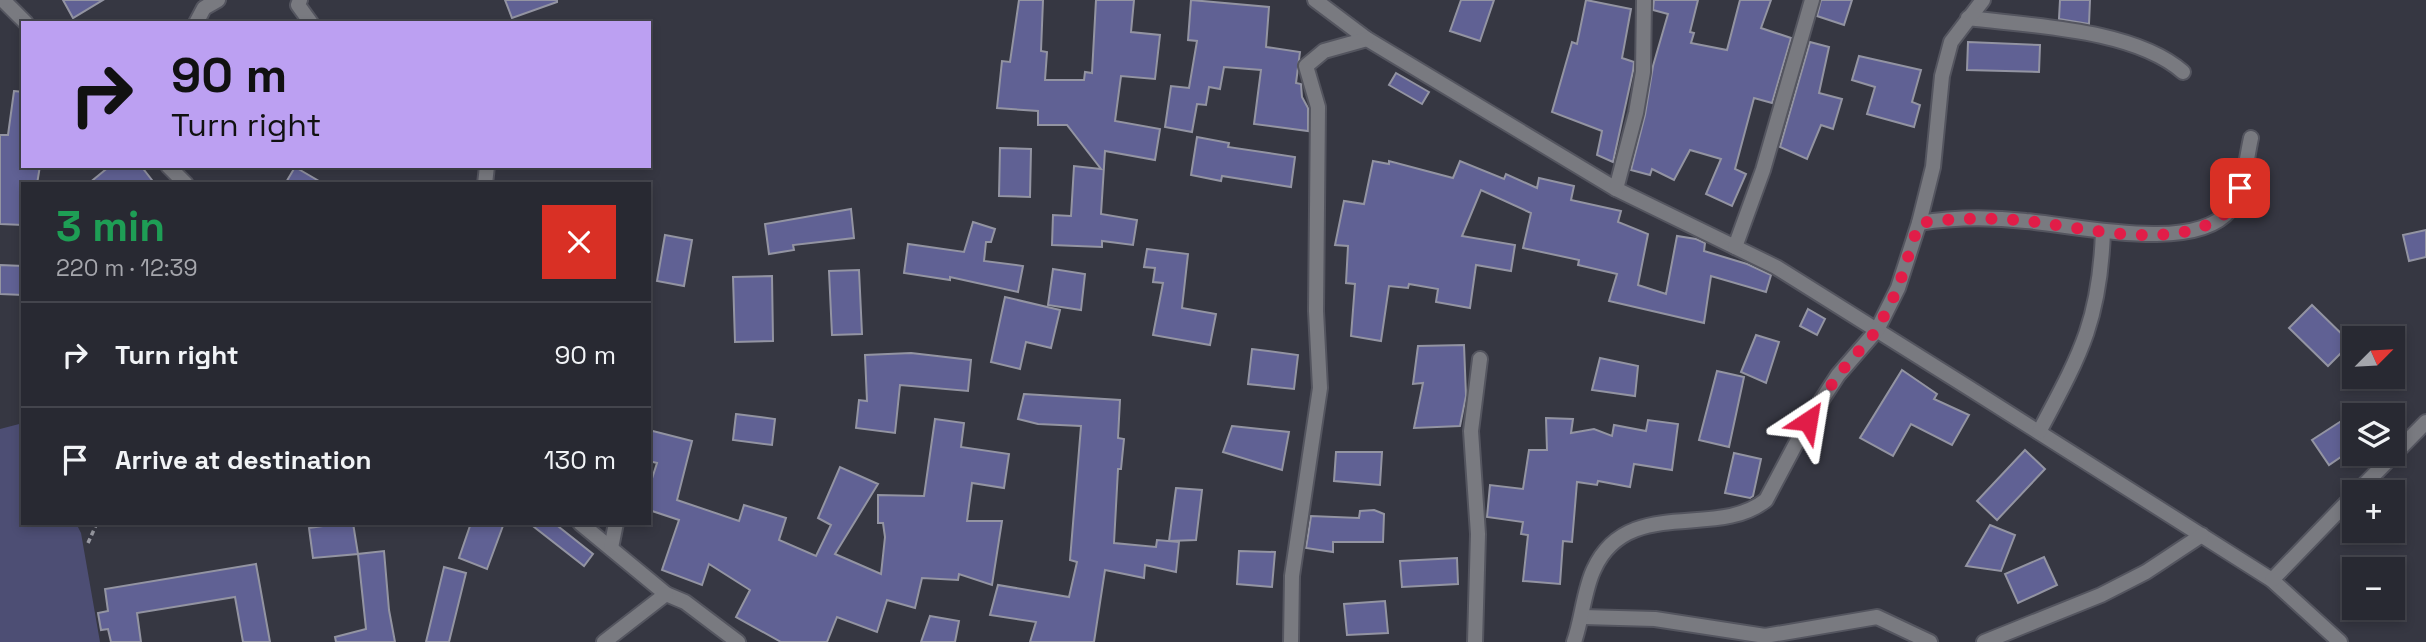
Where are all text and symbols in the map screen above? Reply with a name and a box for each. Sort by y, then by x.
text: 90 m [171,44,287,106]
icon: right [56,49,147,140]
text: Turn right [171,105,321,145]
pin [2210,158,2270,218]
icon: arrive [2221,169,2259,207]
text: 3 min [56,200,165,253]
button: close [542,205,616,279]
text: 220 m · 12:39 [56,253,198,283]
north arrow [2342,326,2404,388]
map controls [2342,326,2405,620]
icon: right [56,336,94,374]
text: Turn right [115,338,239,372]
text: 90 m [554,338,616,372]
position arrow [1771,384,1845,458]
button: layers [2342,403,2405,466]
icon: arrive [56,441,94,479]
text: Arrive at destination [115,443,372,477]
text: 130 m [544,443,616,477]
button: + [2342,480,2405,543]
button: − [2342,557,2405,620]

